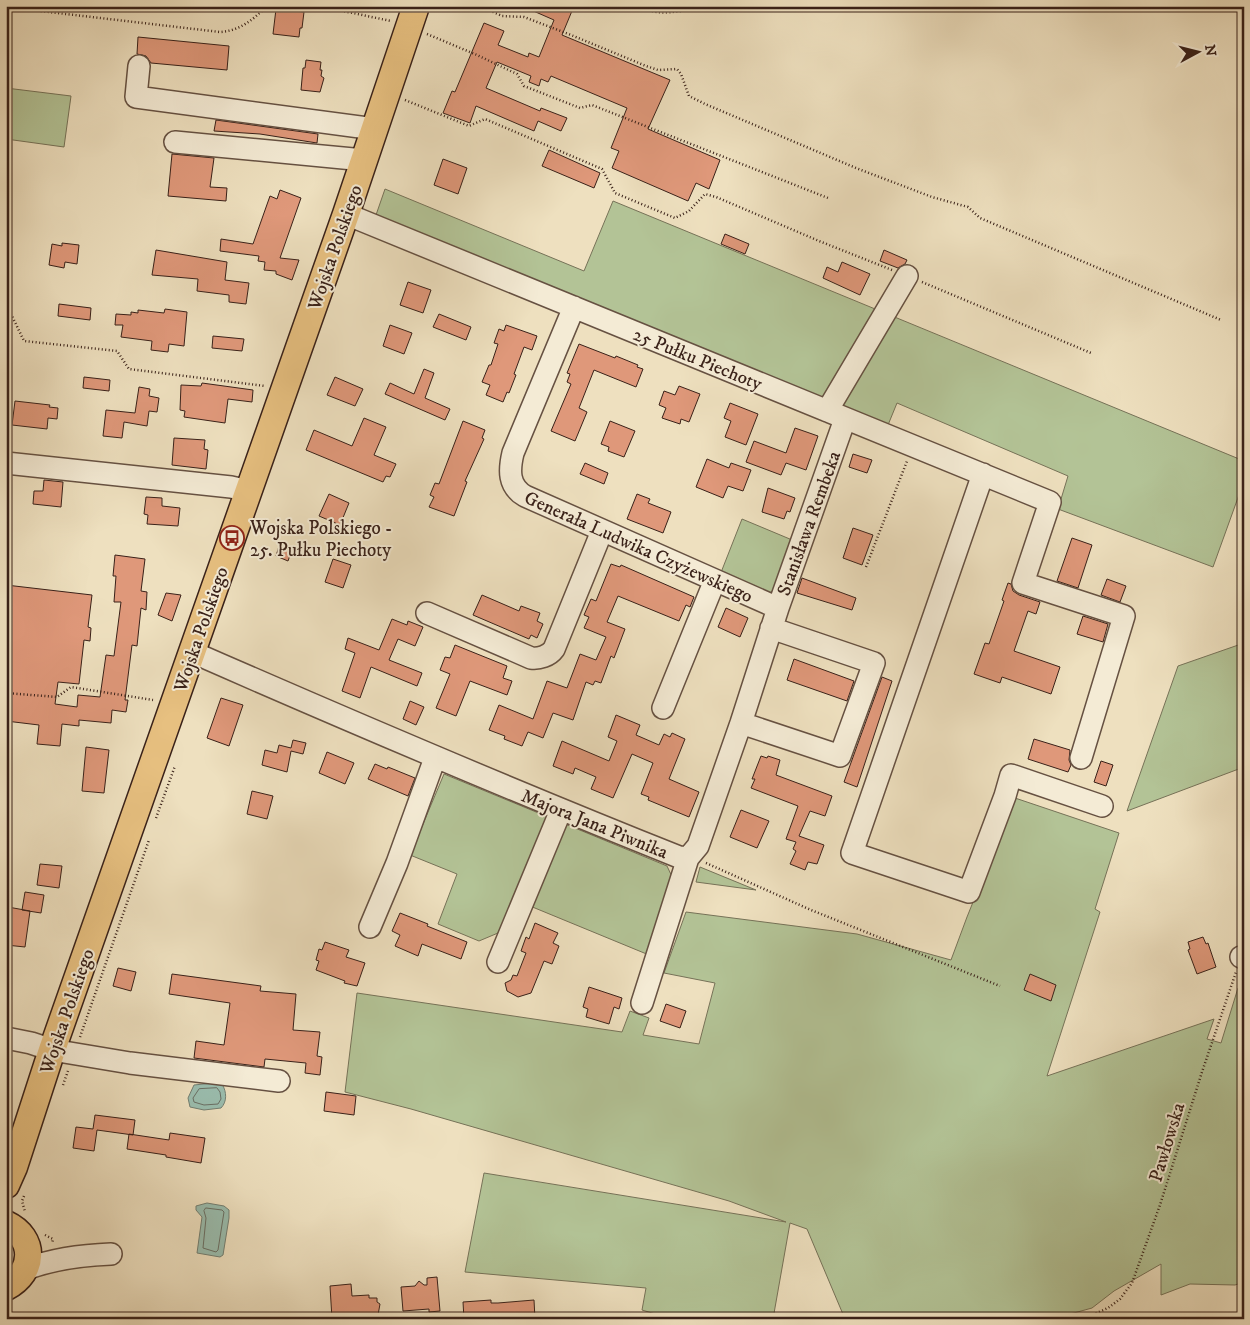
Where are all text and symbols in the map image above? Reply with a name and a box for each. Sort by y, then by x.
north arrow [1172,28,1222,78]
text: N [1200,44,1220,58]
street label: Wojska Polskiego [303,182,368,314]
street label: 25 Pułku Piechoty [629,323,766,396]
street label: Stanisława Rembeka [773,448,846,599]
street label: Generała Ludwika Czyżewskiego [521,486,756,608]
place label: Wojska Polskiego - 25. Pułku Piechoty [249,517,393,562]
bus stop icon: Wojska Polskiego - 25. Pułku Piechoty [219,525,245,551]
street label: Wojska Polskiego [169,564,234,696]
street label: Majora Jana Piwnika [518,784,671,864]
street label: Wojska Polskiego [35,946,100,1078]
street label: Pawłowska [1144,1100,1190,1185]

